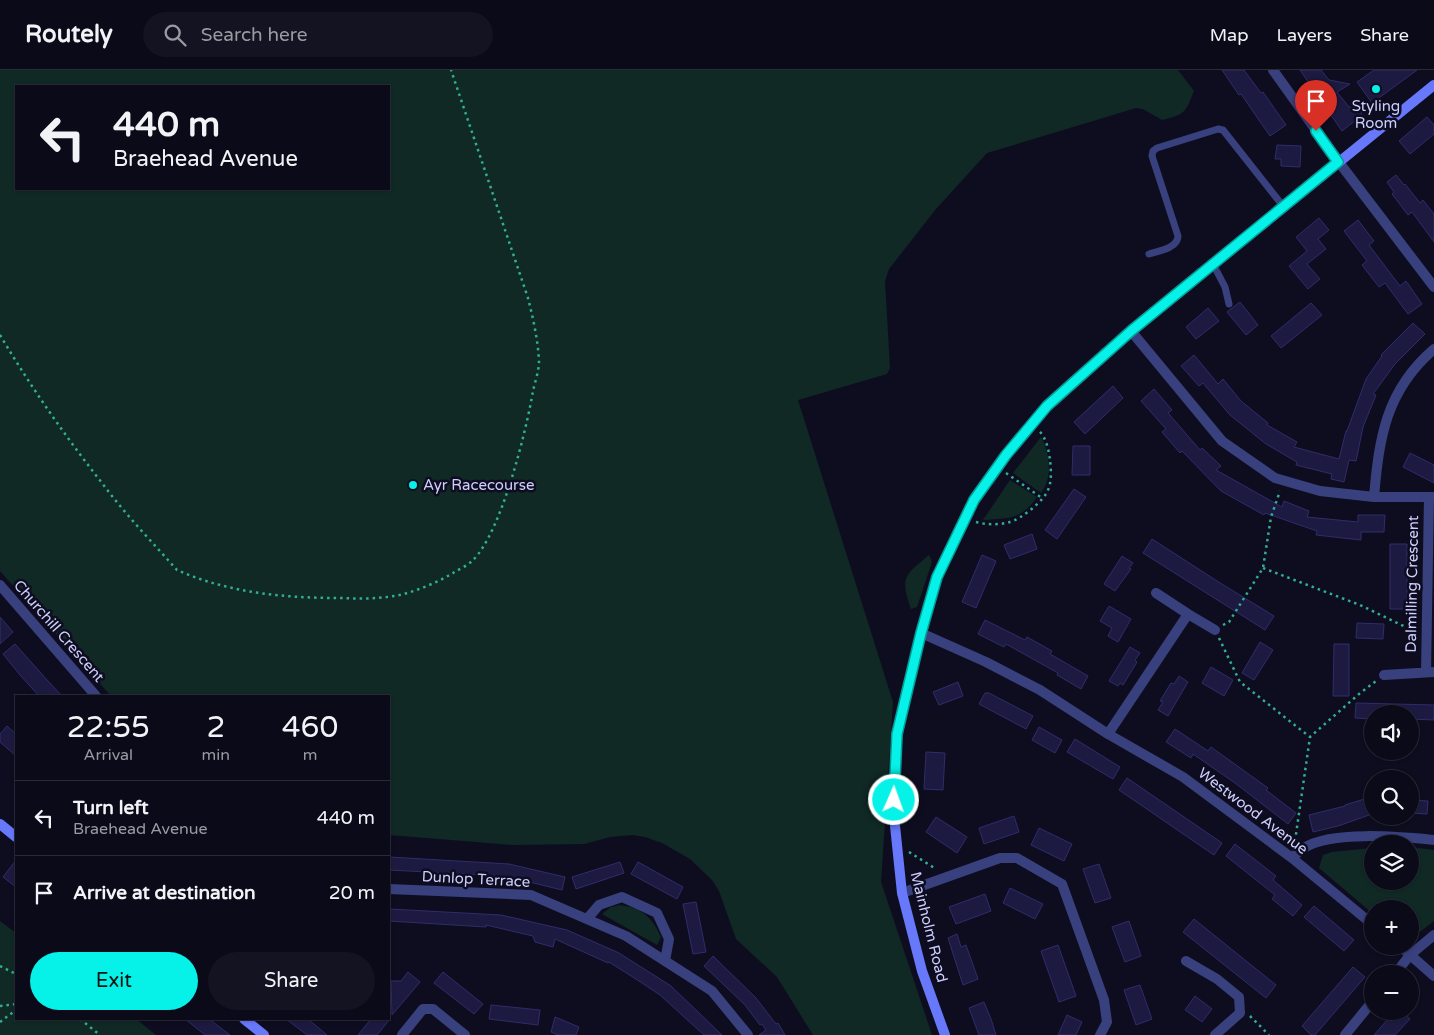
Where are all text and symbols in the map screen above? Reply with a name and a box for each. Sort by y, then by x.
search box [143,12,493,57]
text: Routely [25,20,113,49]
icon: search [161,21,189,49]
text: Search here [201,24,308,46]
text: Map [1210,24,1249,46]
text: Layers [1277,24,1332,46]
text: Share [1360,24,1409,46]
pin [1295,80,1337,131]
marker: Styling Room [1370,83,1382,95]
icon: arrive [1302,87,1330,115]
place label: Styling Room [1352,97,1400,132]
text: 440 m [113,104,220,146]
icon: left [30,105,95,170]
text: Braehead Avenue [113,146,298,172]
place label: Ayr Racecourse [423,476,535,494]
marker: Ayr Racecourse [407,479,419,491]
street label: Dalmilling Crescent [1402,515,1422,653]
street label: Churchill Crescent [10,576,108,686]
map controls [1364,705,1419,1020]
button: sound [1364,705,1419,760]
text: 22:55 [67,709,150,746]
text: 2 [206,709,225,746]
text: 460 [282,709,338,746]
text: Arrival [84,745,133,765]
text: min [202,745,230,765]
text: m [303,745,317,765]
street label: Westwood Avenue [1195,764,1311,858]
button: search [1364,770,1419,825]
position arrow [867,773,919,825]
text: Turn left [73,797,149,819]
icon: left [30,804,58,832]
text: 440 m [317,807,375,829]
text: Braehead Avenue [73,819,207,839]
button: layers [1364,835,1419,890]
street label: Dunlop Terrace [421,867,531,891]
street label: Mainholm Road [907,870,951,984]
icon: arrive [30,879,58,907]
text: Arrive at destination [73,882,256,904]
text: 20 m [329,882,375,904]
button: + [1364,900,1419,955]
button: Exit [30,952,198,1010]
button: Share [208,952,375,1010]
button: − [1364,965,1419,1020]

